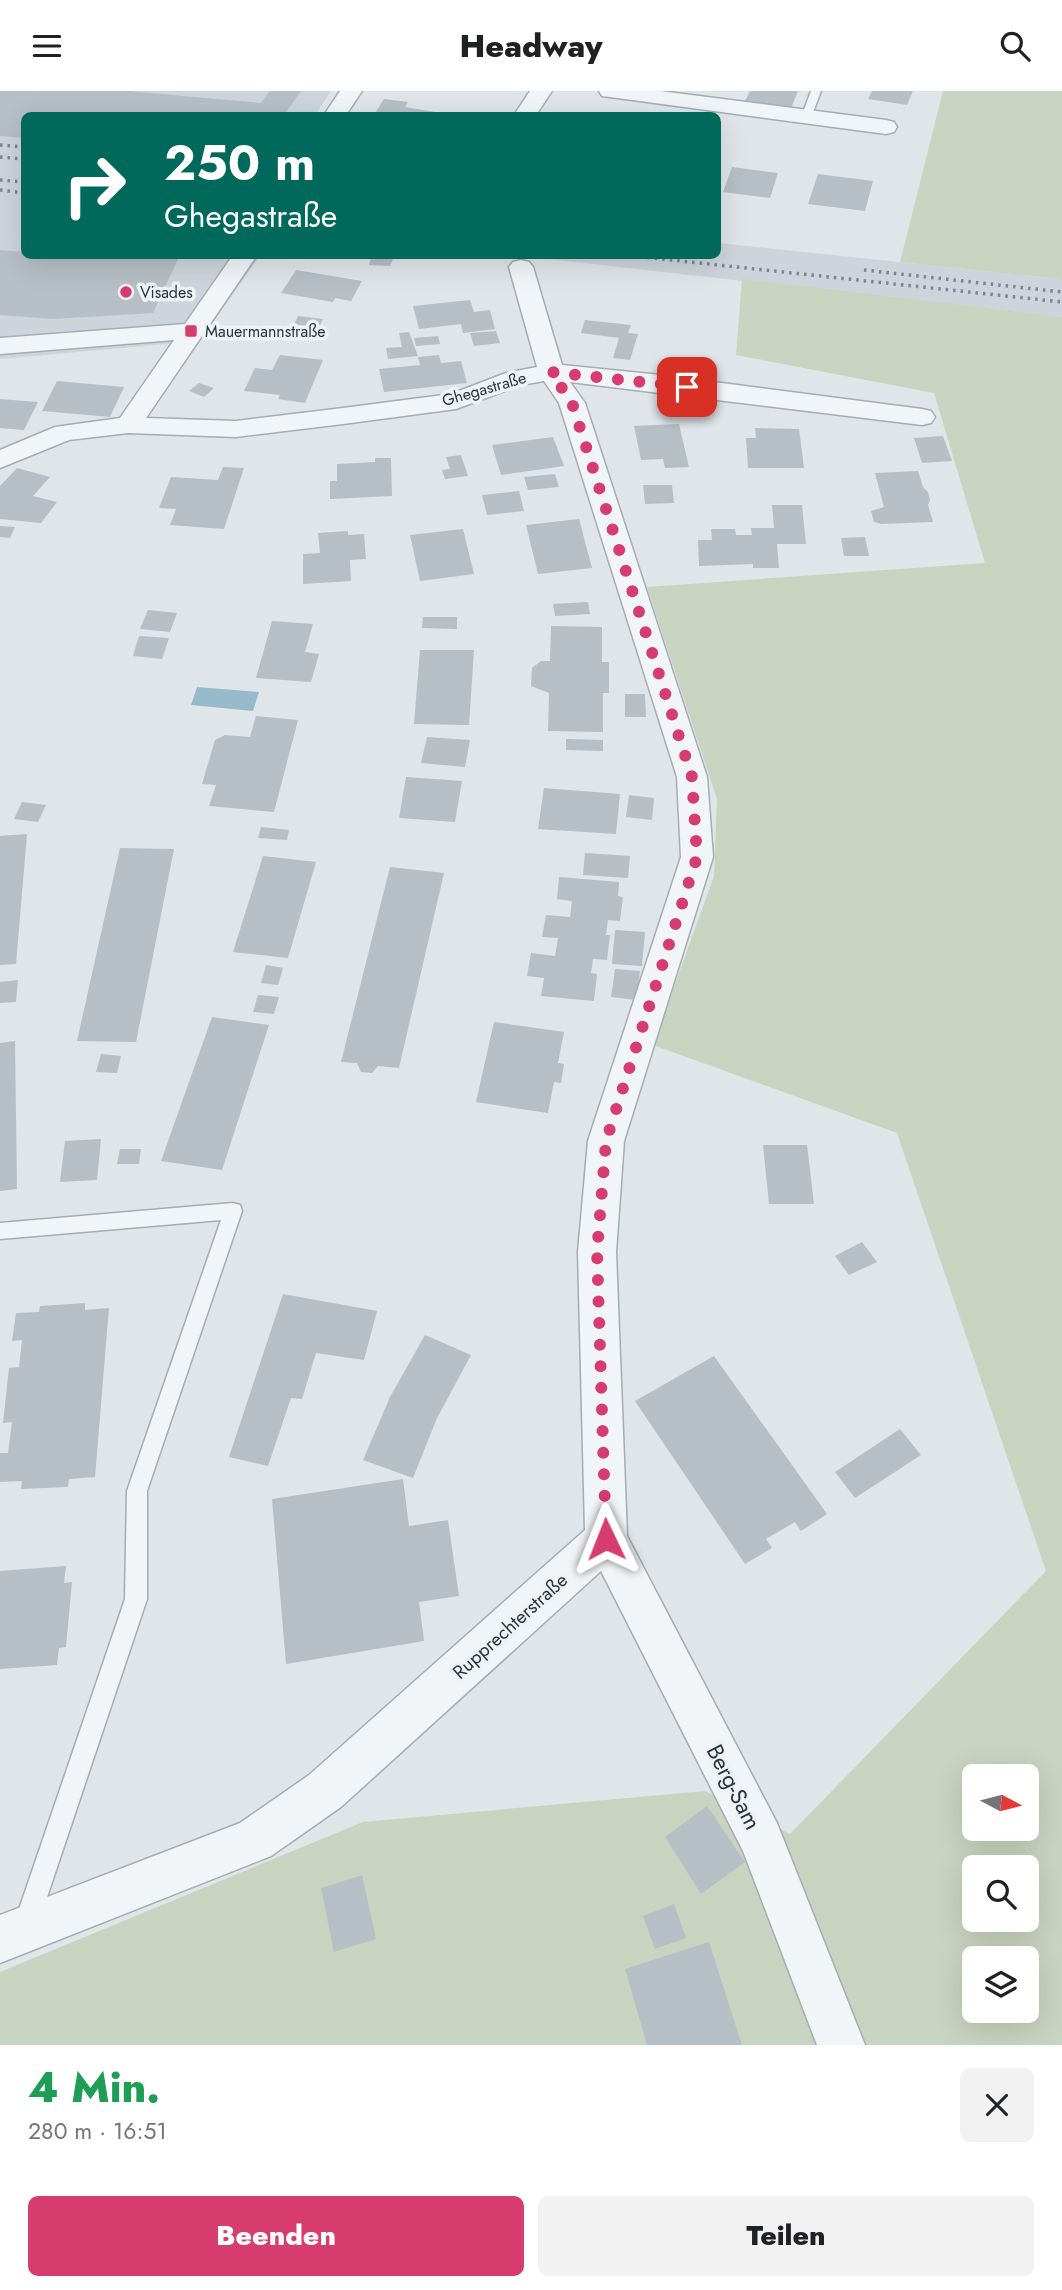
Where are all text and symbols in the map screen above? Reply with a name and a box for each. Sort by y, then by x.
text: Headway [460,23,602,69]
icon: menu [28,27,66,65]
icon: search [996,27,1034,65]
text: 250 m [164,128,315,198]
icon: right [49,140,140,231]
text: Ghegastraße [164,193,337,239]
place label: Visades [140,281,193,304]
marker: Visades [118,284,134,300]
place label: Mauermannstraße [205,320,326,343]
marker: Mauermannstraße [183,323,199,339]
pin [657,357,717,417]
street label: Ghegastraße [439,366,529,412]
icon: arrive [668,368,706,406]
position arrow [569,1502,643,1576]
street label: Rupprechterstraße [446,1567,574,1685]
street label: Berg-Sam [698,1738,770,1836]
north arrow [962,1764,1040,1841]
map controls [962,1764,1039,2023]
button: search [962,1855,1039,1932]
button: layers [962,1946,1039,2023]
text: 4 Min. [28,2057,160,2118]
button: close [960,2068,1034,2142]
text: 280 m · 16:51 [28,2114,167,2148]
button: Beenden [28,2196,524,2276]
button: Teilen [538,2196,1034,2276]

